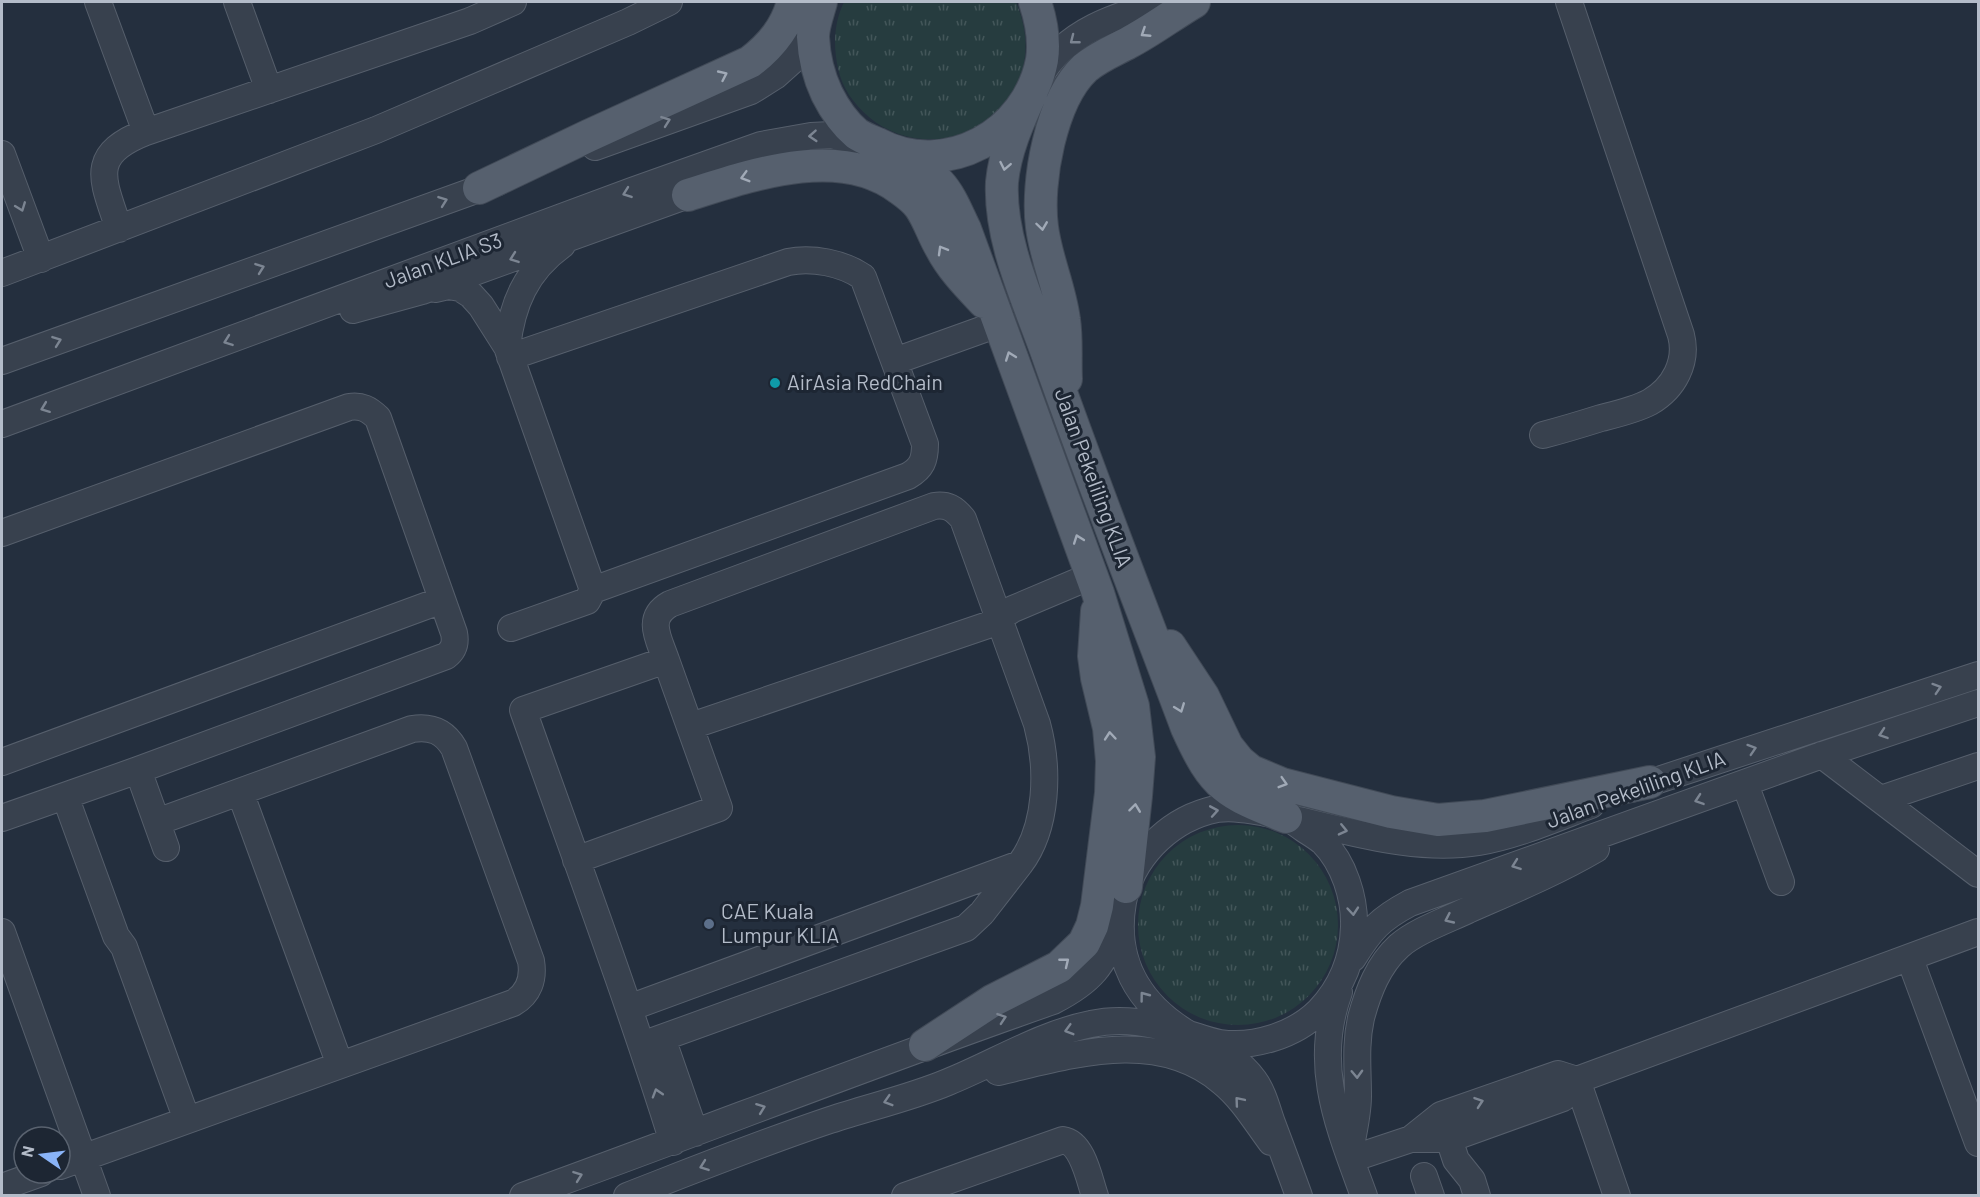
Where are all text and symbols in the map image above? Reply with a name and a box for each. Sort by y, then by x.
one-way arrow [1140,26,1151,37]
one-way arrow [1069,32,1080,43]
one-way arrow [716,71,727,83]
one-way arrow [660,116,671,129]
one-way arrow [808,129,818,142]
one-way arrow [999,161,1012,171]
one-way arrow [740,170,751,182]
one-way arrow [622,186,633,198]
one-way arrow [437,196,448,209]
one-way arrow [14,201,27,211]
one-way arrow [1036,221,1048,230]
street label: Jalan KLIA S3 [380,227,505,293]
one-way arrow [938,246,950,256]
one-way arrow [509,250,520,263]
one-way arrow [254,262,265,275]
one-way arrow [223,334,234,346]
one-way arrow [51,335,61,348]
one-way arrow [1005,351,1017,362]
place label: AirAsia RedChain [787,369,943,394]
marker: AirAsia RedChain [768,376,782,390]
street label: Jalan Pekeliling KLIA [1050,385,1138,571]
one-way arrow [40,400,50,413]
one-way arrow [1072,534,1085,545]
one-way arrow [1931,683,1942,695]
one-way arrow [1173,702,1185,713]
one-way arrow [1878,726,1889,739]
one-way arrow [1104,732,1117,741]
one-way arrow [1746,744,1757,756]
street label: Jalan Pekeliling KLIA [1543,745,1729,833]
one-way arrow [1277,776,1287,788]
one-way arrow [1695,792,1705,805]
one-way arrow [1128,804,1141,813]
one-way arrow [1209,805,1219,818]
one-way arrow [1338,823,1348,836]
one-way arrow [1511,858,1522,871]
place label: CAE Kuala Lumpur KLIA [721,898,839,947]
one-way arrow [1346,907,1359,916]
one-way arrow [1444,912,1455,924]
marker: CAE Kuala Lumpur KLIA [702,917,716,931]
one-way arrow [1058,958,1069,969]
one-way arrow [1140,992,1151,1003]
one-way arrow [997,1013,1007,1026]
one-way arrow [1064,1023,1075,1035]
one-way arrow [1351,1069,1363,1078]
one-way arrow [652,1088,665,1099]
one-way arrow [883,1094,894,1107]
one-way arrow [1473,1096,1484,1109]
one-way arrow [1236,1097,1247,1108]
one-way arrow [754,1103,765,1115]
north arrow [12,1125,72,1185]
text: N [16,1144,37,1159]
one-way arrow [700,1159,710,1172]
one-way arrow [572,1170,583,1183]

